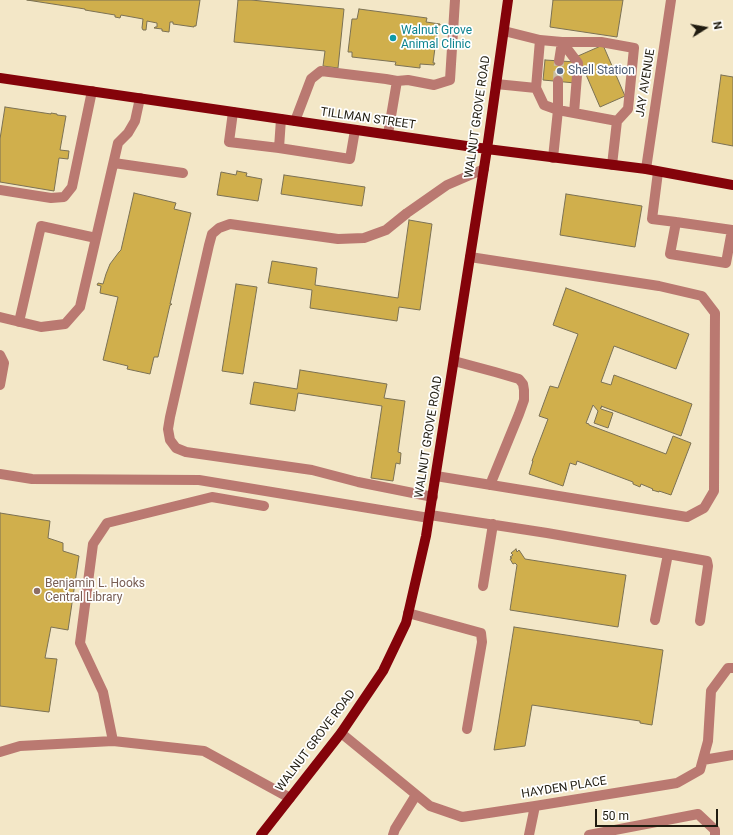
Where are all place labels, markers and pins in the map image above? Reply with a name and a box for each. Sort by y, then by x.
place label: Walnut Grove Animal Clinic [401,24,472,52]
marker: Walnut Grove Animal Clinic [388,33,398,43]
place label: Shell Station [568,64,635,78]
marker: Shell Station [555,66,565,76]
place label: Benjamin L. Hooks Central Library [45,577,145,605]
marker: Benjamin L. Hooks Central Library [32,586,42,596]

